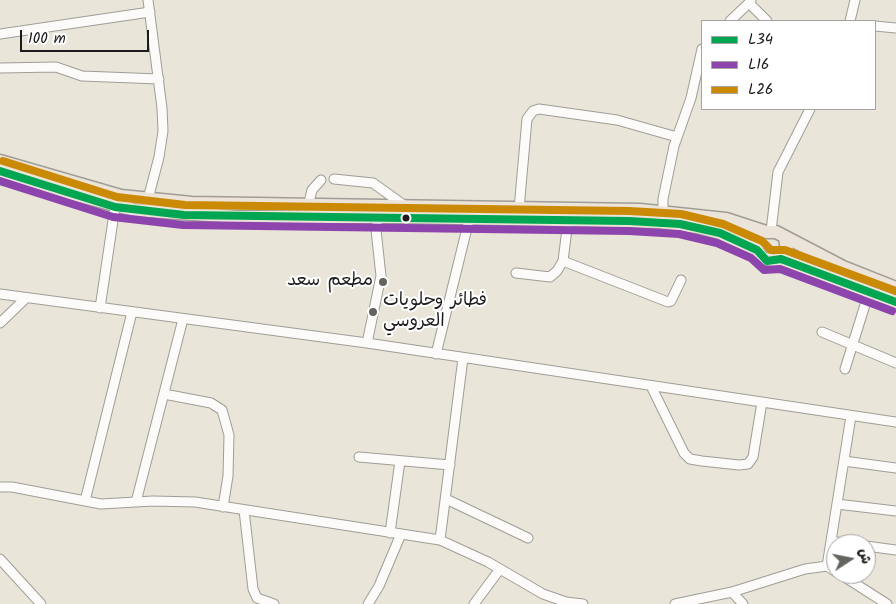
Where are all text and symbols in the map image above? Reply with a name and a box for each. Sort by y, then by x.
scale bar [22,20,151,52]
legend [701,20,876,110]
text: 100 m [28,27,66,51]
text: L34 [748,28,773,52]
text: L16 [748,53,769,77]
text: L26 [748,78,773,102]
unlabelled marker [401,213,411,223]
place label: مطعم سعد [287,271,373,293]
marker: مطعم سعد [377,276,389,288]
place label: فطائر وحلويات العروسي [383,291,487,334]
marker: فطائر وحلويات العروسي [367,306,379,318]
north arrow [826,534,876,584]
text: ش [852,547,877,566]

